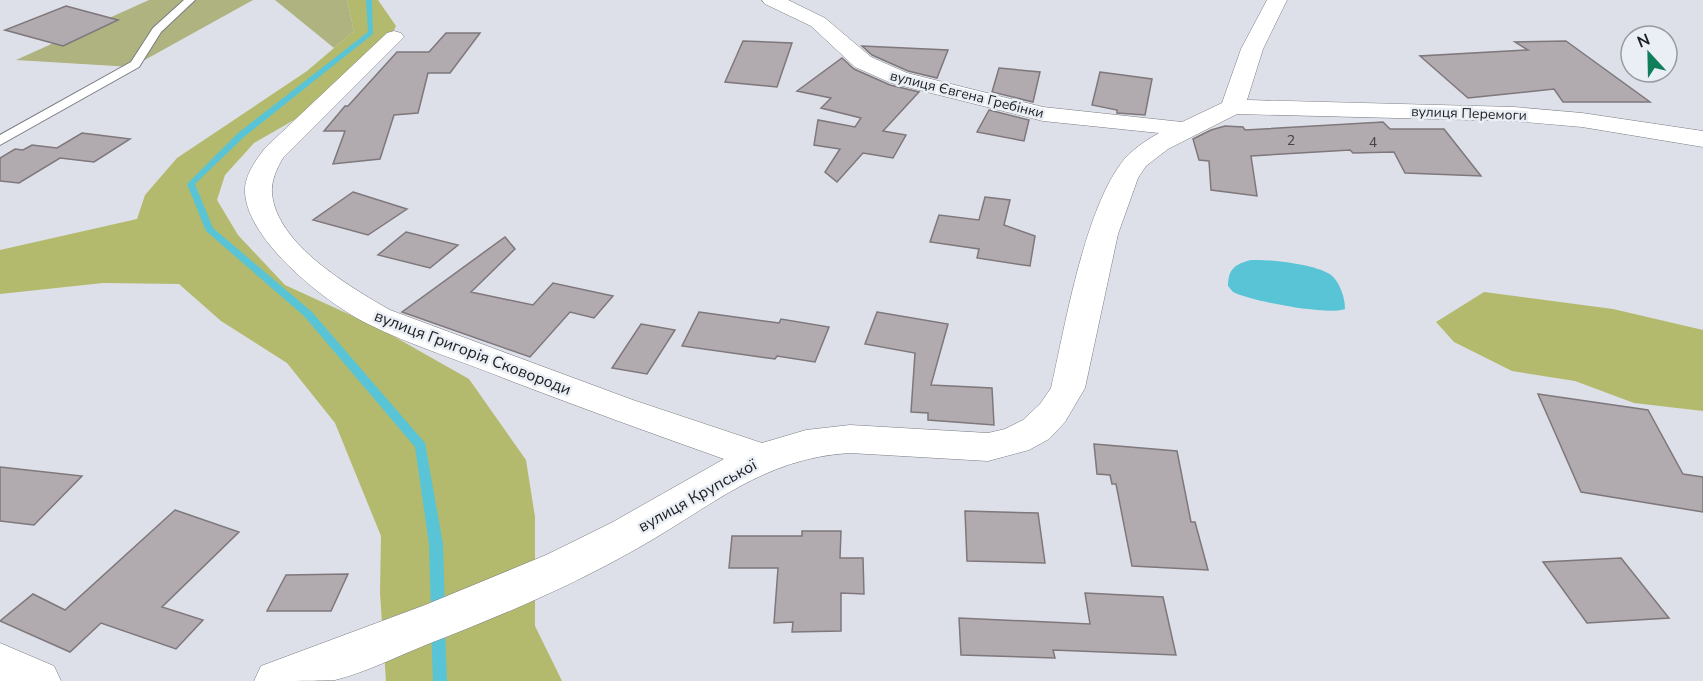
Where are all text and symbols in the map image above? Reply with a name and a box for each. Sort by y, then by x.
north arrow [1619,24,1679,84]
text: N [1634,29,1653,53]
street label: вулиця Євгена Гребінки [888,66,1046,123]
street label: вулиця Перемоги [1411,102,1527,125]
house number: 2 [1287,131,1295,150]
house number: 4 [1369,133,1377,152]
street label: вулиця Григорія Сковороди [371,305,574,401]
street label: вулиця Крупської [634,454,762,538]

